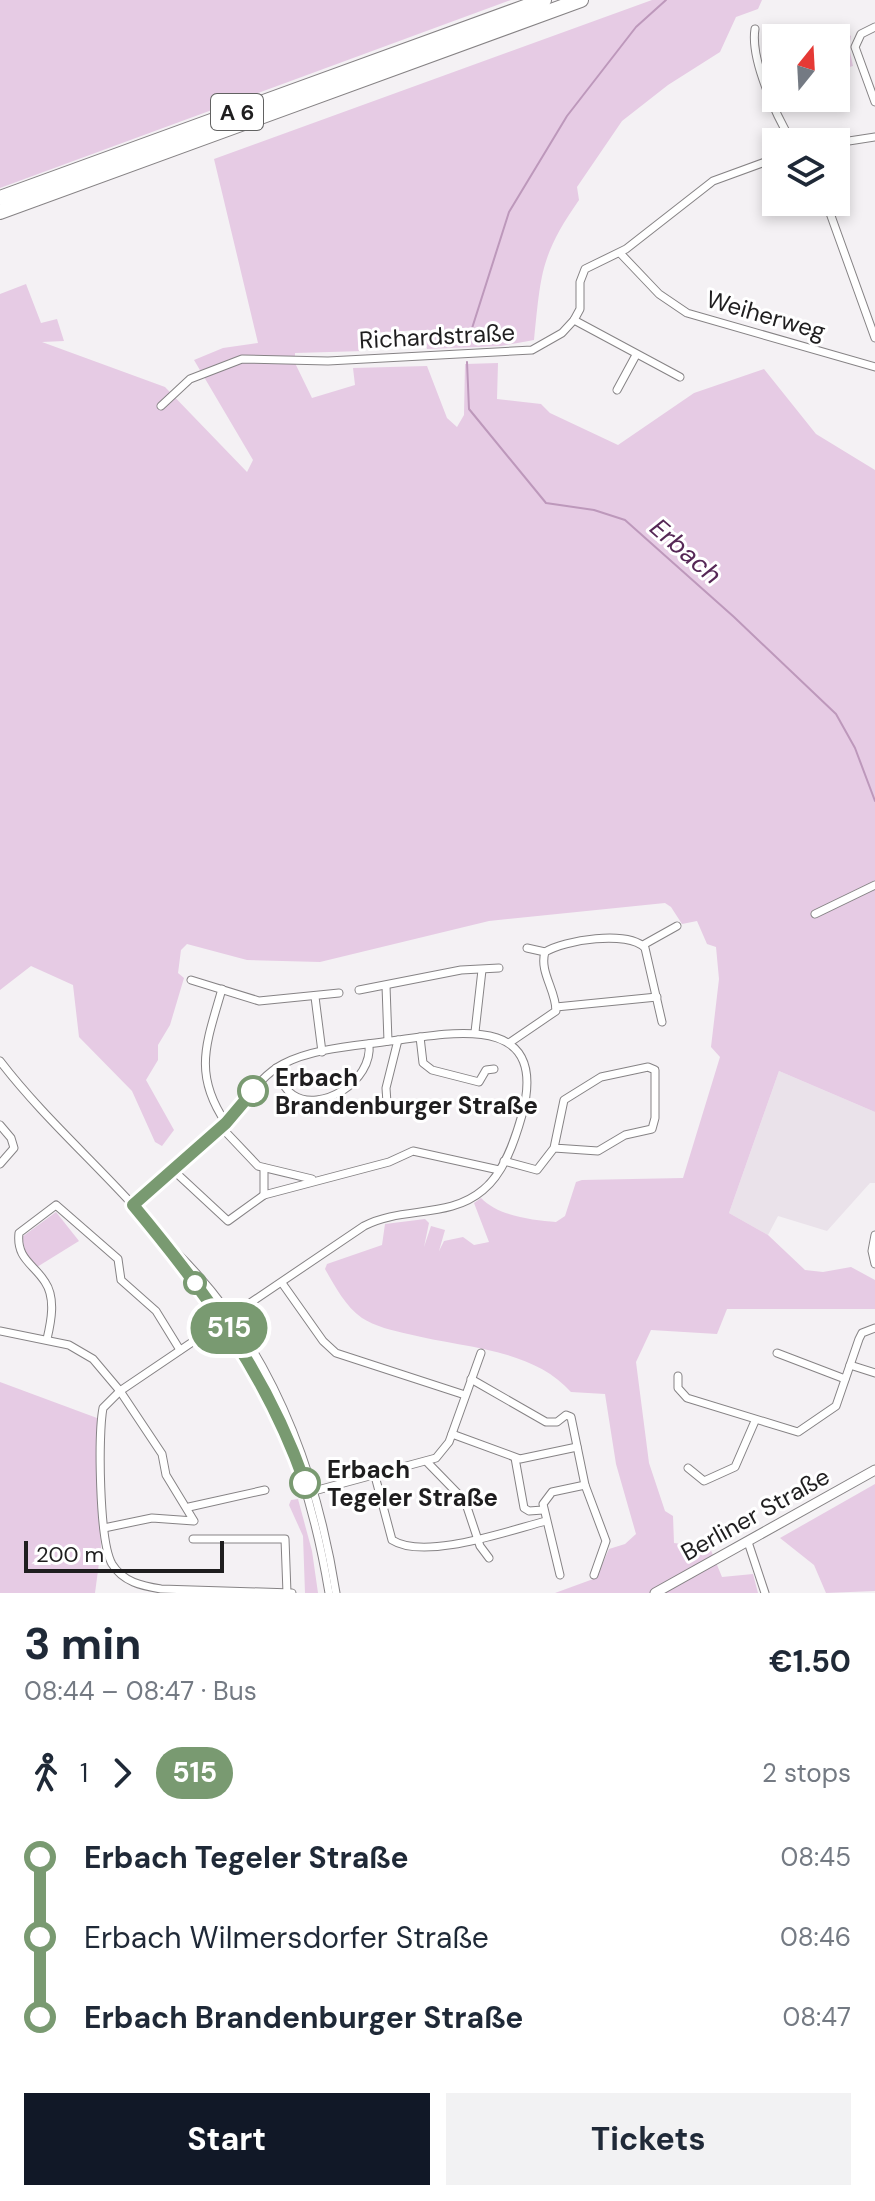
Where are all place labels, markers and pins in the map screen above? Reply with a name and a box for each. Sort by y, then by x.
place label: Erbach Brandenburger Straße [275,1062,538,1121]
marker: Erbach Brandenburger Straße [238,1076,268,1106]
unlabelled marker [184,1272,206,1294]
place label: Erbach Tegeler Straße [327,1454,498,1513]
marker: Erbach Tegeler Straße [290,1468,320,1498]

